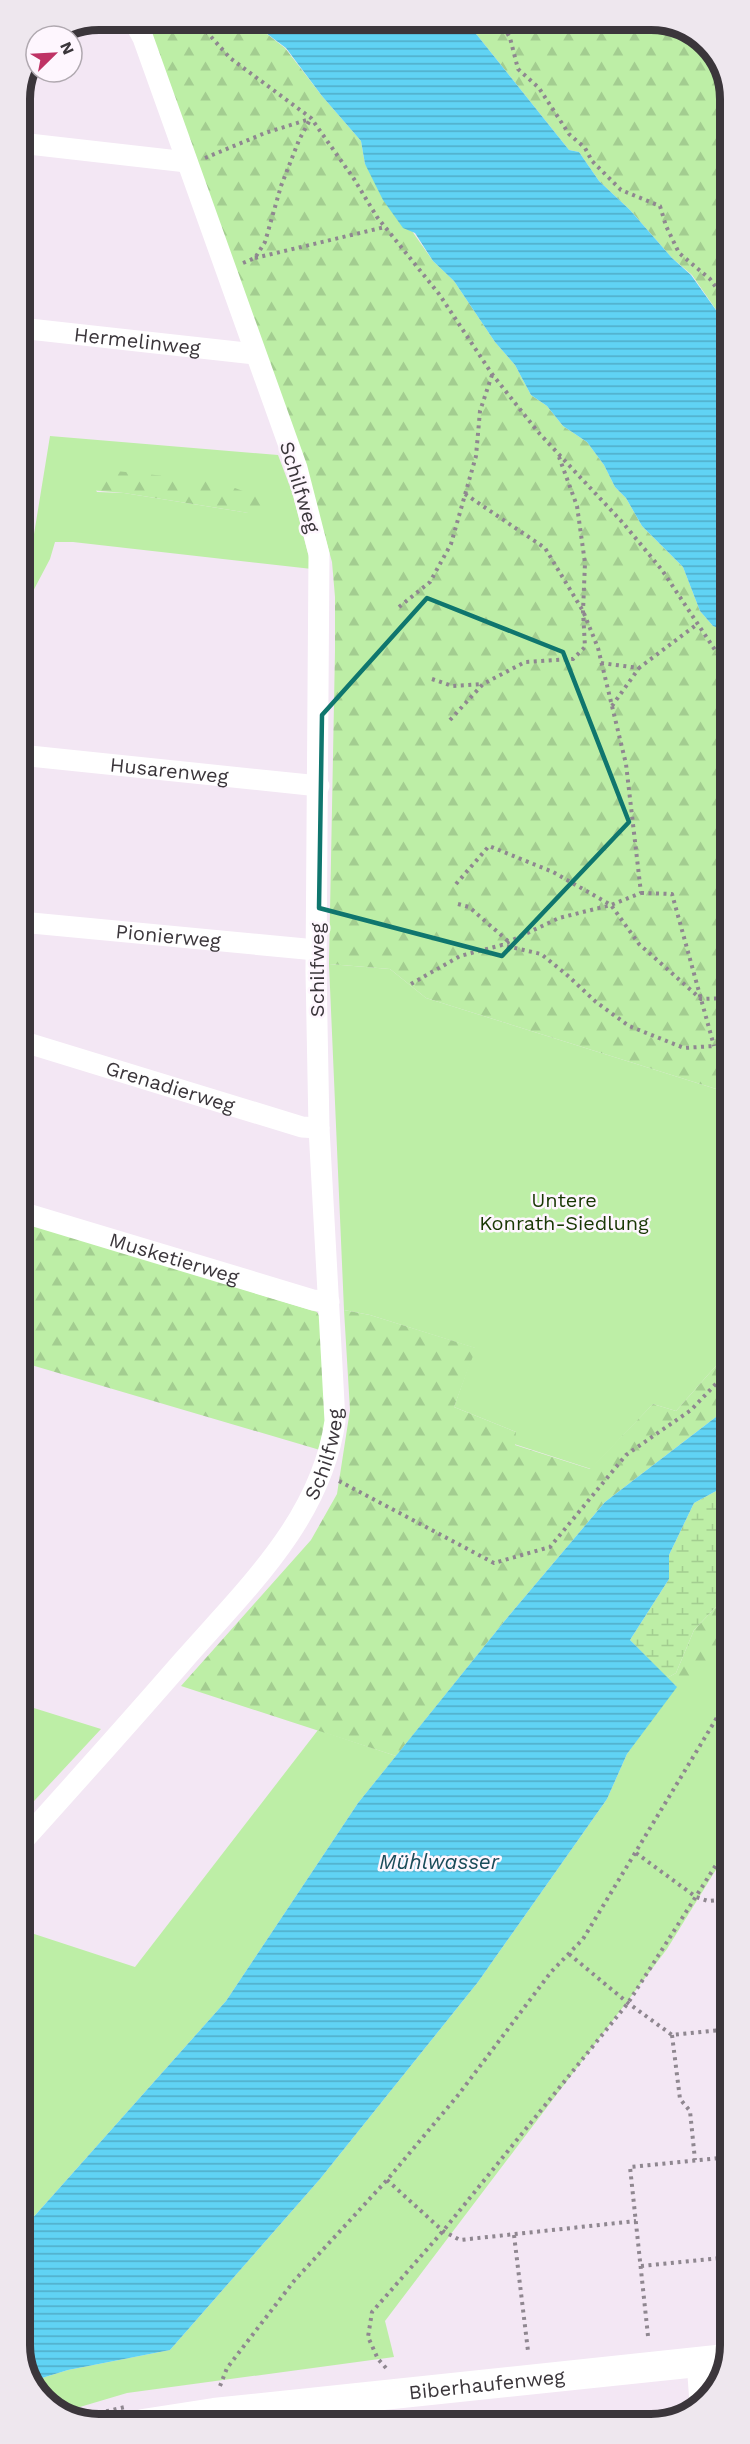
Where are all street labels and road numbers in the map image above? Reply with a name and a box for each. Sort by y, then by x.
street label: Hermelinweg [73,322,202,360]
street label: Schilfweg [275,438,325,536]
street label: Husarenweg [109,752,230,789]
street label: Pionierweg [115,919,222,953]
street label: Schilfweg [305,923,329,1017]
street label: Grenadierweg [103,1056,238,1118]
street label: Musketierweg [107,1227,242,1289]
street label: Schilfweg [299,1408,347,1504]
street label: Biberhaufenweg [407,2364,566,2404]

